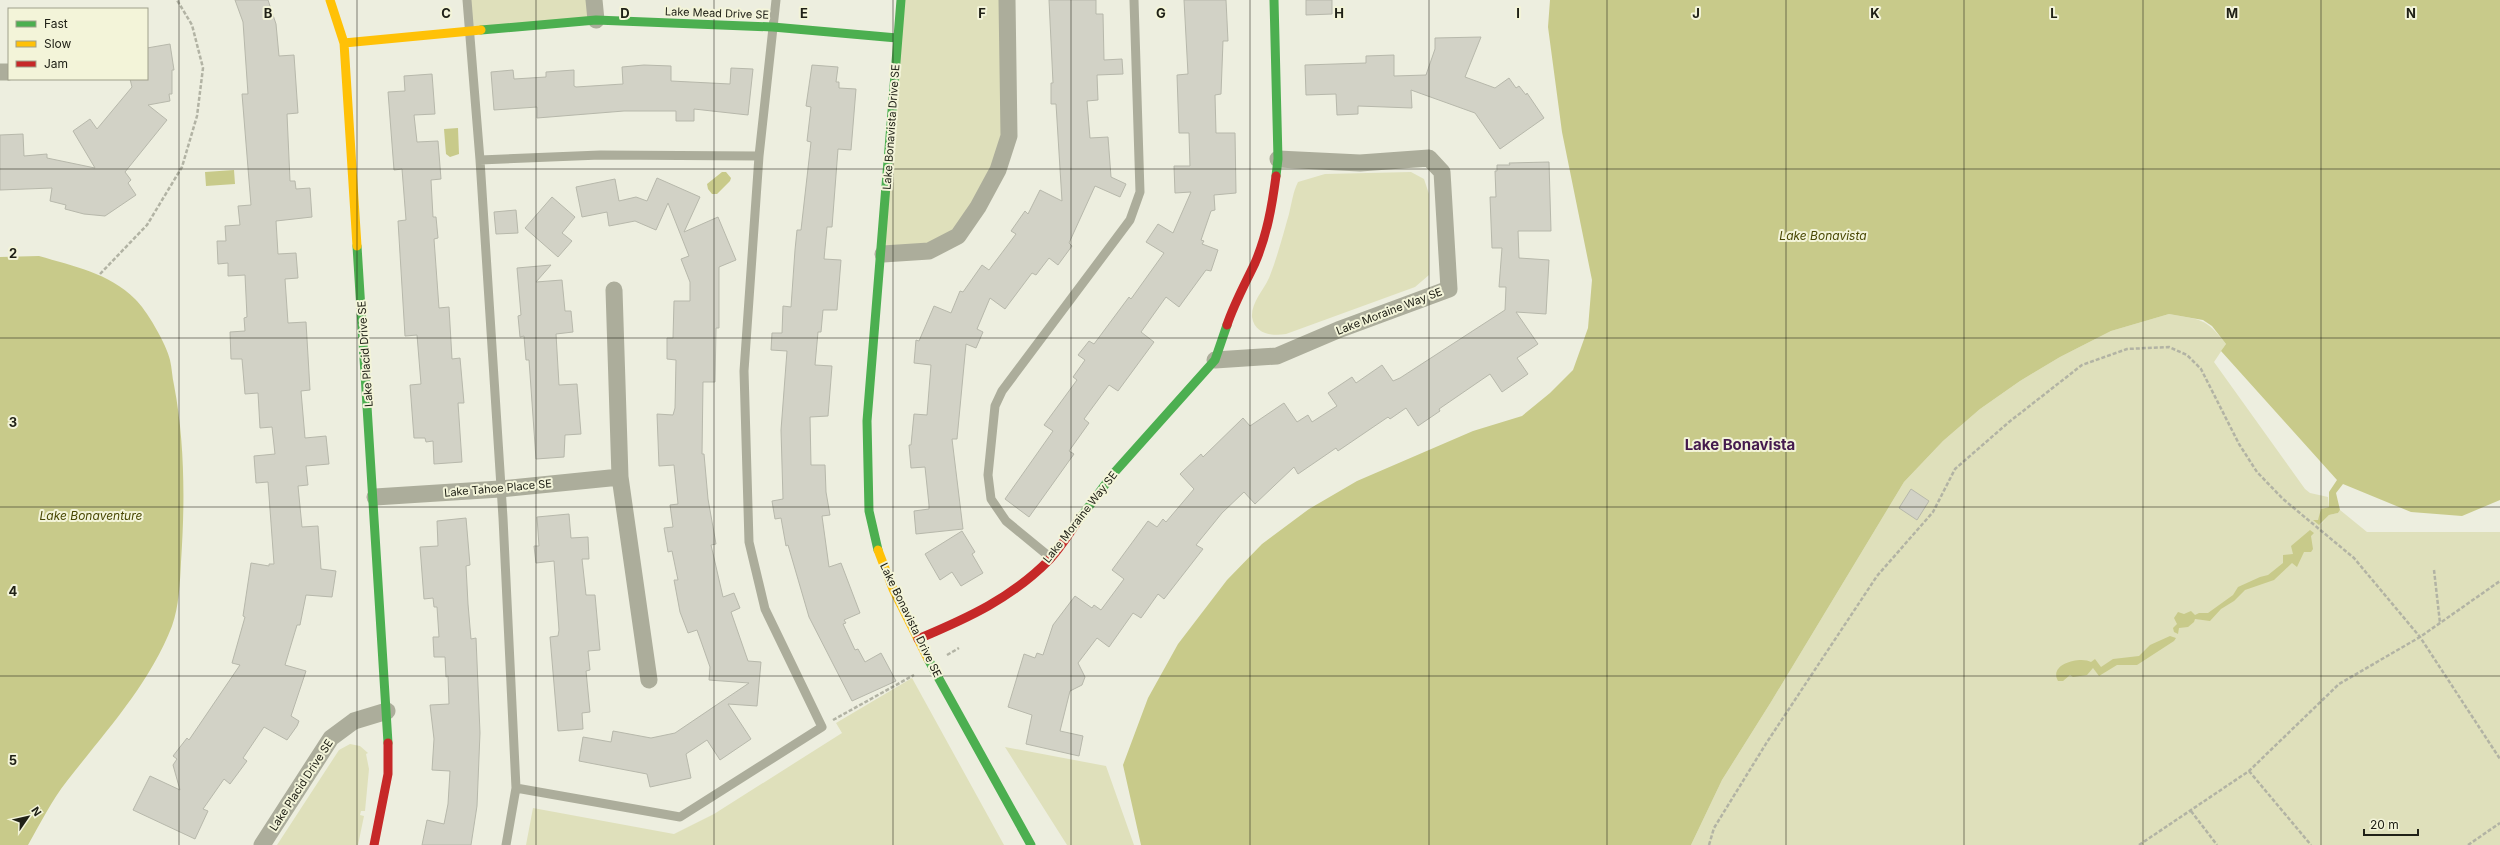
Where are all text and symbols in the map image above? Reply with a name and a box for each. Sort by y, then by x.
street label: Lake Mead Drive SE [665,4,769,22]
text: B [264,5,273,21]
text: C [441,5,451,21]
text: D [620,5,630,21]
text: E [800,5,808,21]
text: F [978,5,986,21]
text: G [1156,5,1166,21]
text: H [1334,5,1344,21]
text: I [1516,5,1520,21]
text: J [1692,5,1700,21]
text: K [1870,5,1880,21]
text: L [2050,5,2058,21]
text: M [2226,5,2238,21]
text: N [2406,5,2416,21]
legend [8,8,148,80]
text: Fast [44,16,68,31]
text: Slow [44,36,72,51]
text: Jam [44,56,68,71]
street label: Lake Bonavista Drive SE [880,64,902,190]
water label: Lake Bonavista [1779,228,1867,243]
text: 2 [9,245,17,261]
street label: Lake Moraine Way SE [1334,284,1444,338]
street label: Lake Placid Drive SE [354,300,376,408]
text: 3 [9,414,17,430]
district label: Lake Bonavista [1685,435,1795,454]
street label: Lake Moraine Way SE [1040,468,1120,566]
street label: Lake Tahoe Place SE [444,476,552,500]
water label: Lake Bonaventure [40,508,143,523]
street label: Lake Bonavista Drive SE [877,560,945,680]
text: 4 [9,583,18,599]
street label: Lake Placid Drive SE [266,737,336,833]
text: 5 [9,752,17,768]
north arrow [8,797,48,837]
text: N [28,804,44,819]
scale bar [2364,811,2418,837]
text: 20 m [2370,817,2399,832]

